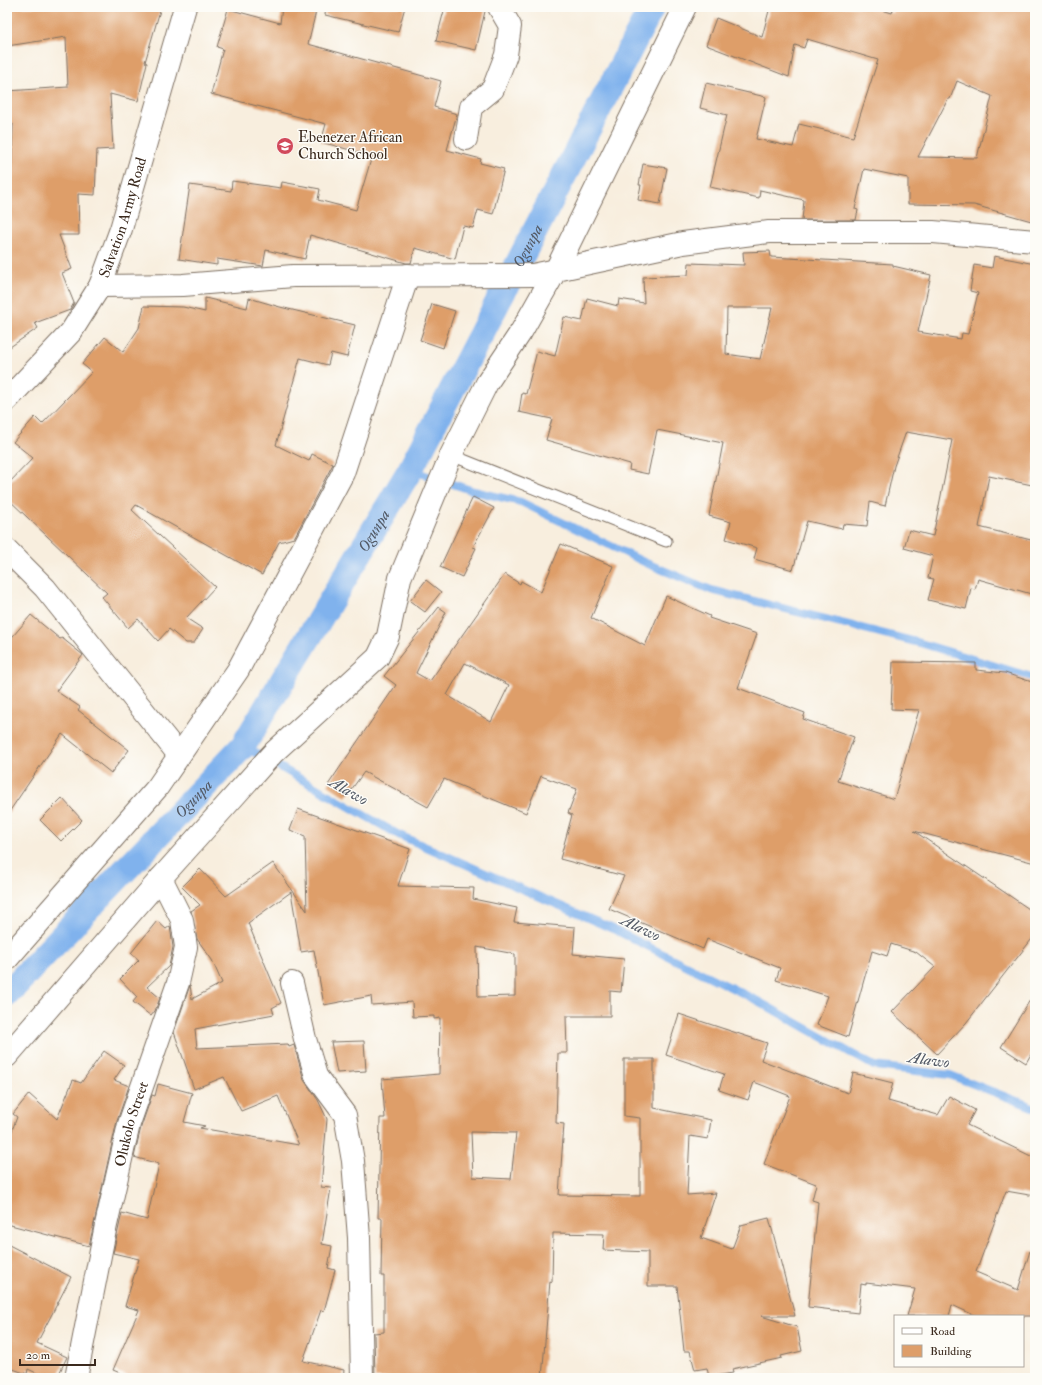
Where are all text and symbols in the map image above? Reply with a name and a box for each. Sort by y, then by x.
place label: Ebenezer African Church School [298,128,403,164]
school or university icon: Ebenezer African Church School [275,136,295,156]
street label: Salvation Army Road [95,155,151,281]
water label: Ogunpa [509,221,548,271]
water label: Ogunpa [354,506,395,556]
water label: Alawo [324,771,372,810]
water label: Ogunpa [171,775,217,823]
water label: Alawo [616,909,664,946]
water label: Alawo [905,1047,951,1073]
street label: Olukolo Street [111,1079,153,1169]
legend [894,1315,1024,1367]
text: Road [930,1324,955,1339]
scale bar [20,1341,95,1367]
text: Building [930,1344,973,1359]
text: 20 m [26,1348,51,1363]

